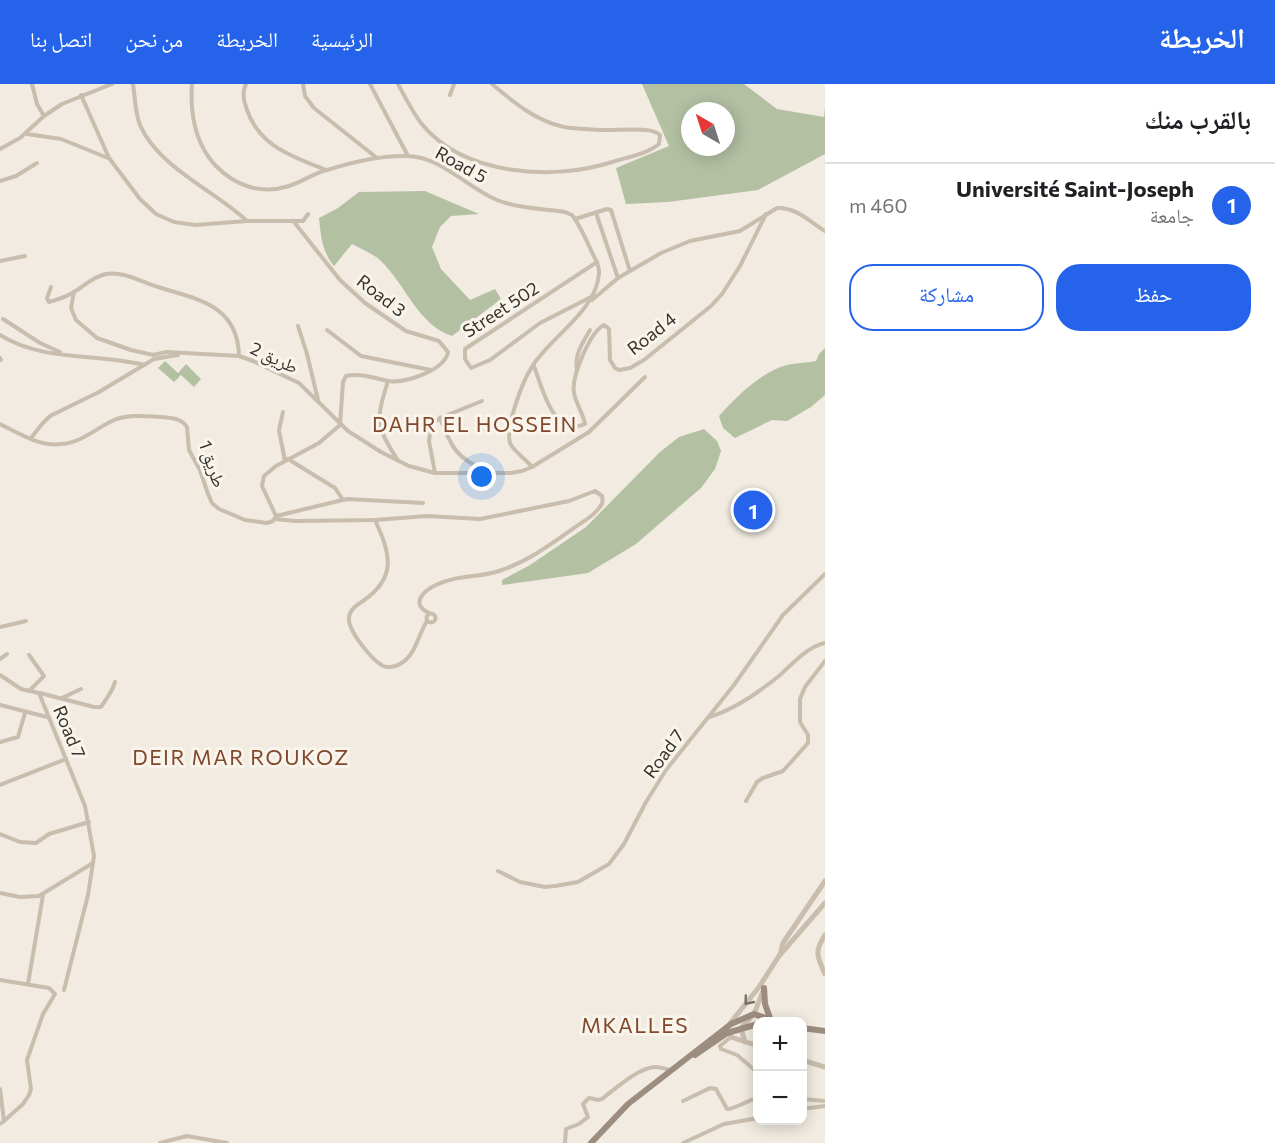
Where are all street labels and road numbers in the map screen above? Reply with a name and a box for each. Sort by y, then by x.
street label: Road 5 [432,141,491,187]
street label: Road 3 [353,269,410,321]
street label: Street 502 [458,276,543,342]
street label: Road 4 [622,307,680,359]
street label: طريق 2 [247,336,302,379]
street label: طريق 1 [194,437,231,490]
street label: Road 7 [49,702,91,761]
street label: Road 7 [638,725,688,782]

